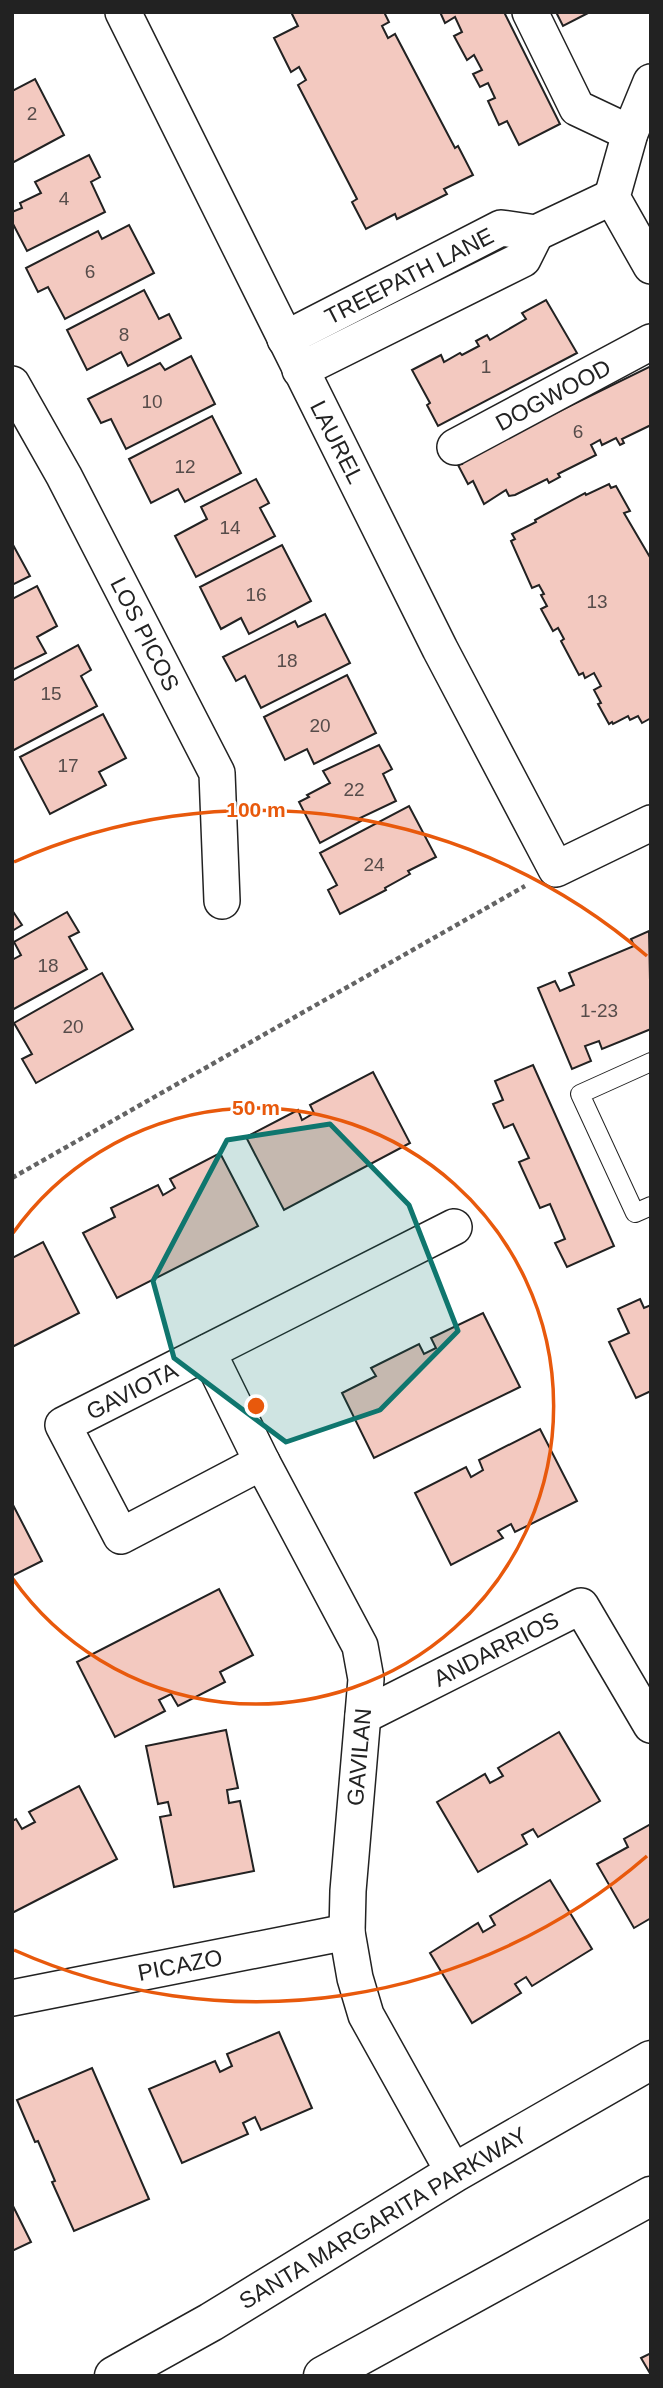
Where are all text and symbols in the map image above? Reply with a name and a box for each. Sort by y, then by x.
house number: 2 [27,103,37,124]
house number: 4 [59,188,70,209]
street label: TREEPATH LANE [320,222,498,330]
house number: 6 [85,261,95,282]
house number: 8 [119,324,129,345]
street label: DOGWOOD [491,354,615,436]
house number: 1 [481,356,491,377]
house number: 10 [141,391,163,412]
street label: LAUREL [305,396,369,488]
house number: 6 [573,421,583,442]
house number: 12 [174,456,196,477]
house number: 14 [219,517,241,538]
street label: LOS PICOS [105,573,185,695]
house number: 16 [245,584,267,605]
house number: 13 [586,591,608,612]
house number: 18 [276,650,298,671]
house number: 15 [40,683,62,704]
house number: 20 [309,715,331,736]
house number: 17 [57,755,79,776]
house number: 22 [343,779,365,800]
text: 100 m [226,798,286,821]
house number: 24 [363,854,385,875]
house number: 18 [37,955,59,976]
house number: 1-23 [580,1000,618,1021]
house number: 20 [62,1016,84,1037]
text: 50 m [232,1096,280,1119]
street label: GAVIOTA [82,1357,183,1425]
centre of rings [244,1394,268,1418]
street label: ANDARRIOS [429,1606,563,1692]
street label: GAVILAN [342,1707,376,1807]
street label: PICAZO [135,1944,225,1986]
street label: SANTA MARGARITA PARKWAY [234,2122,532,2314]

